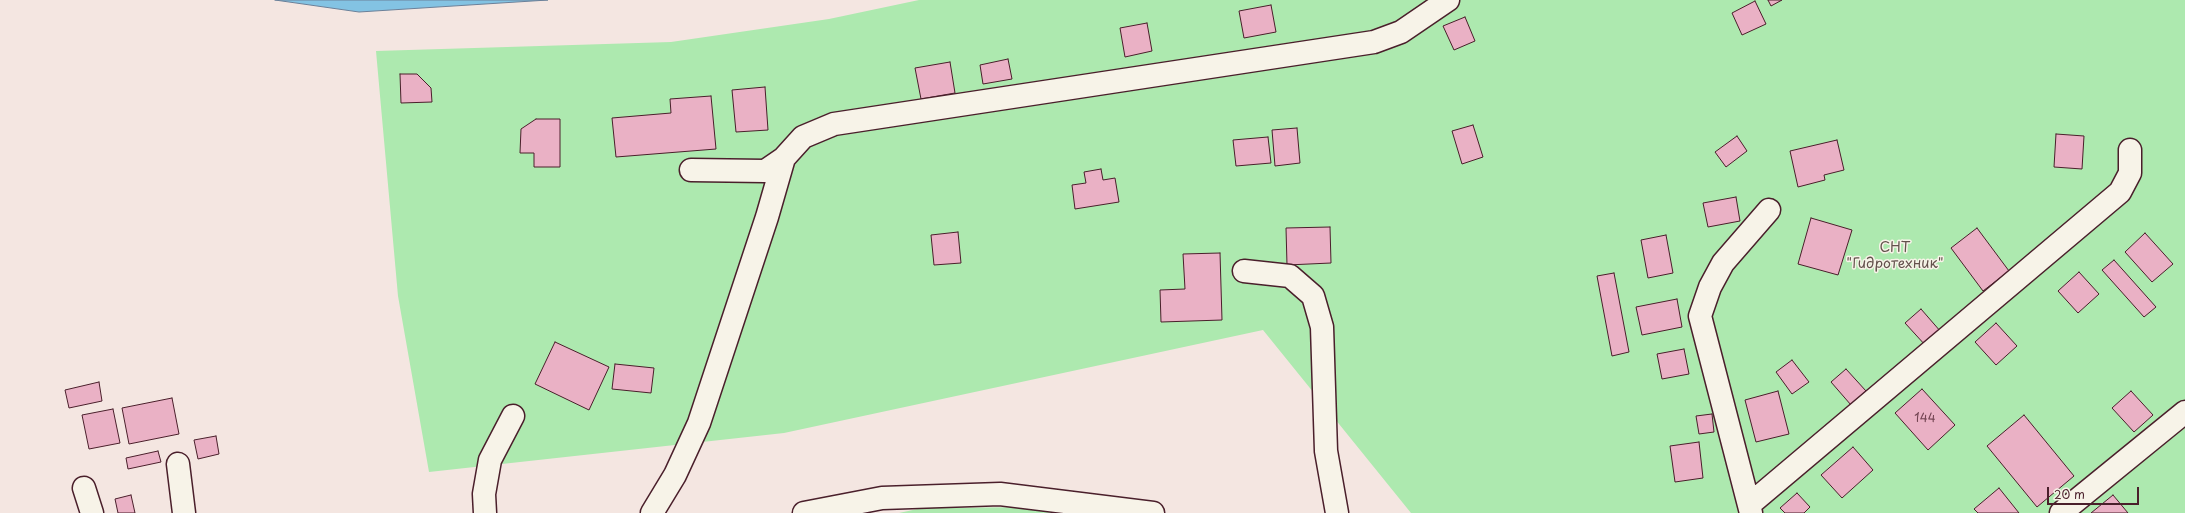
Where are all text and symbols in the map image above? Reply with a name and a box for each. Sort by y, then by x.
park label: СНТ "Гидротехник" [1846,240,1944,272]
house number: 144 [1914,412,1936,426]
scale bar [2049,479,2141,505]
text: 20 m [2054,485,2085,503]

